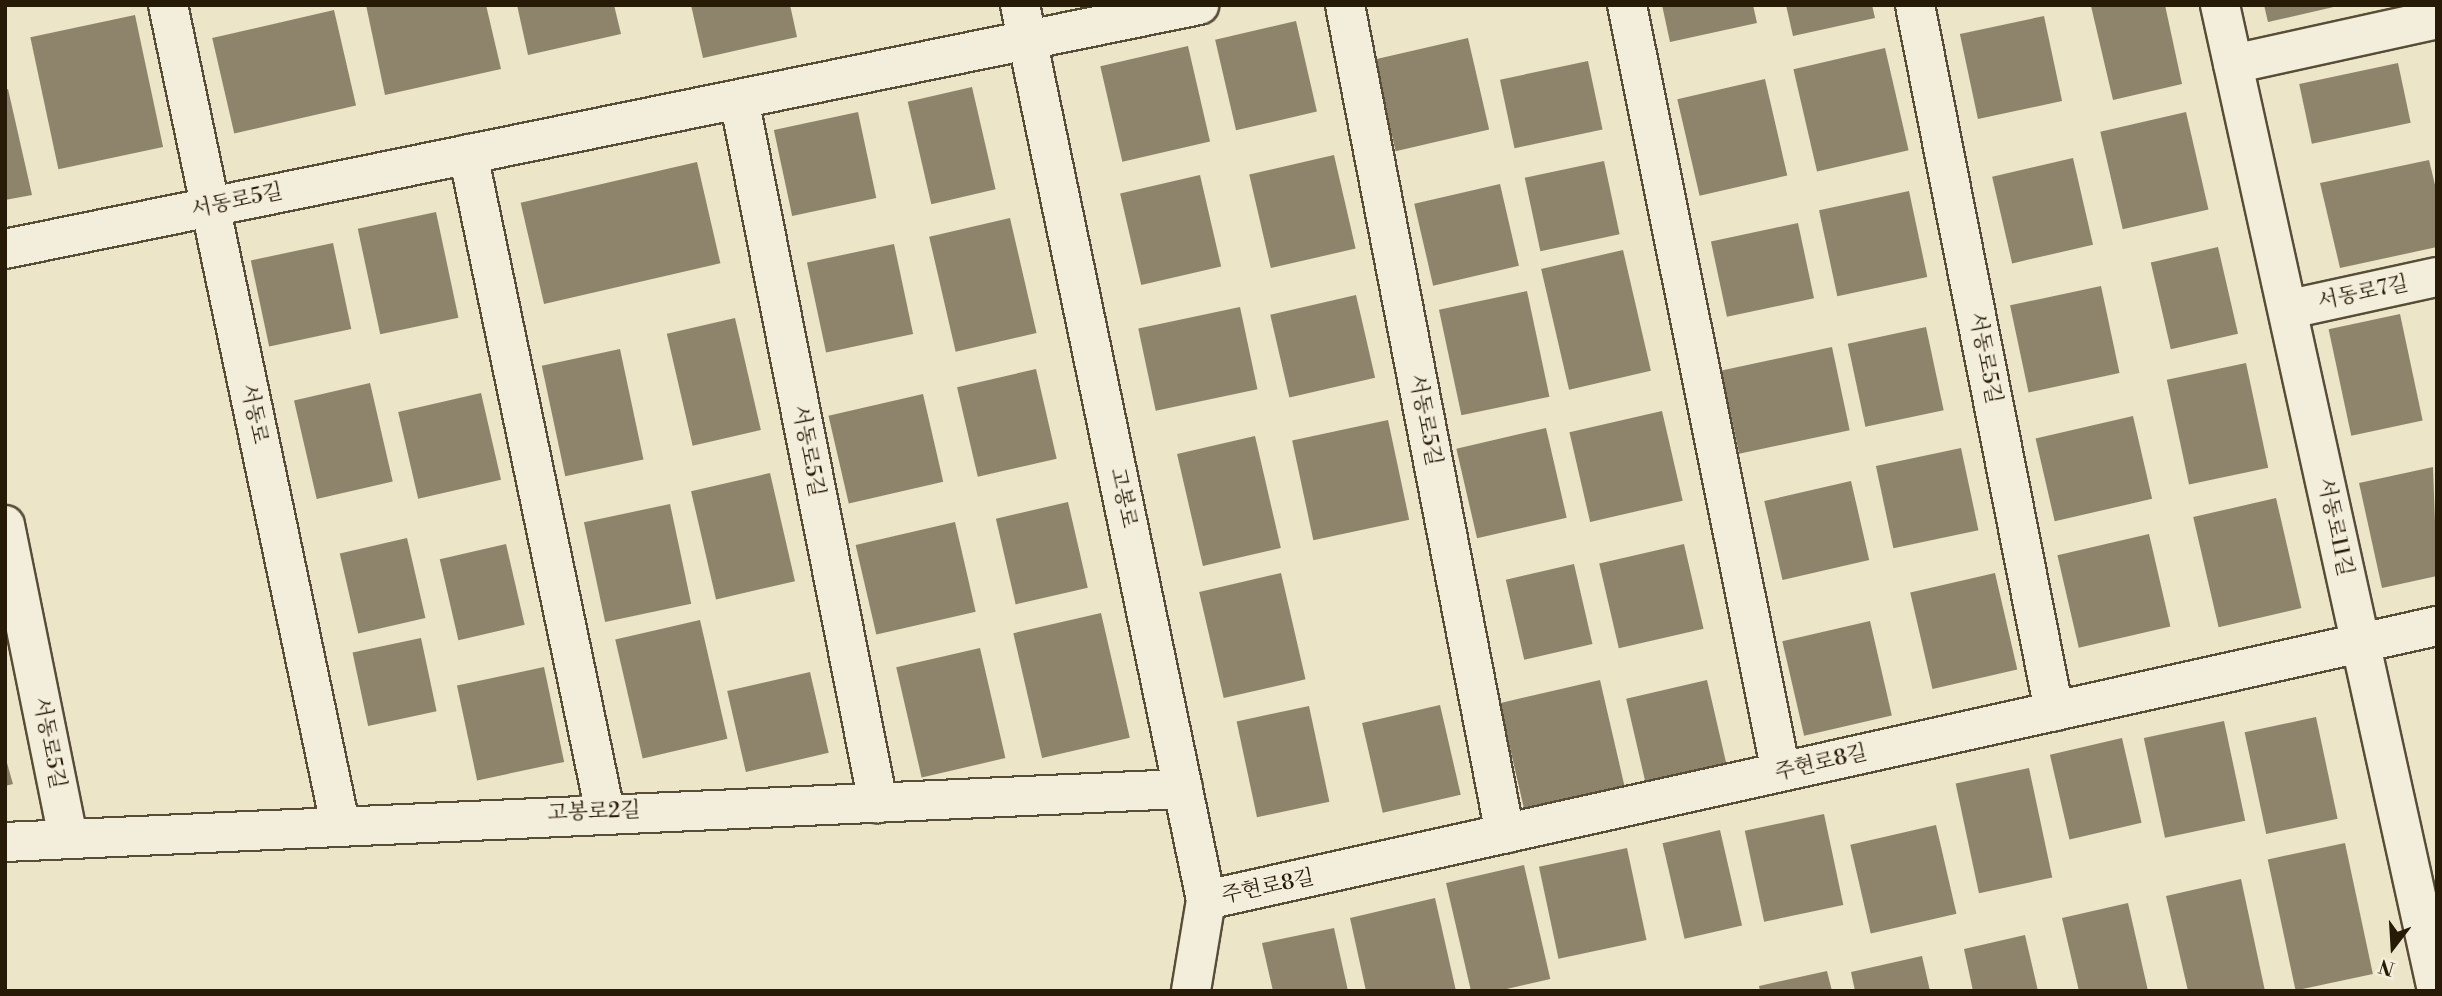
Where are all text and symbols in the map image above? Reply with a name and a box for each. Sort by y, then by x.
street label: 서동로5길 [189,179,285,223]
street label: 서동로7길 [2316,271,2410,315]
street label: 서동로5길 [1964,310,2006,406]
street label: 서동로5길 [1404,372,1446,468]
street label: 서동로 [235,382,273,446]
street label: 서동로5길 [787,403,829,499]
street label: 고봉로 [1104,466,1142,530]
street label: 서동로11길 [2312,476,2358,578]
street label: 서동로5길 [28,695,70,791]
street label: 주현로8길 [1772,740,1870,786]
street label: 고봉로2길 [547,798,641,826]
street label: 주현로8길 [1219,865,1317,909]
north arrow [2358,912,2428,982]
text: N [2376,953,2398,981]

